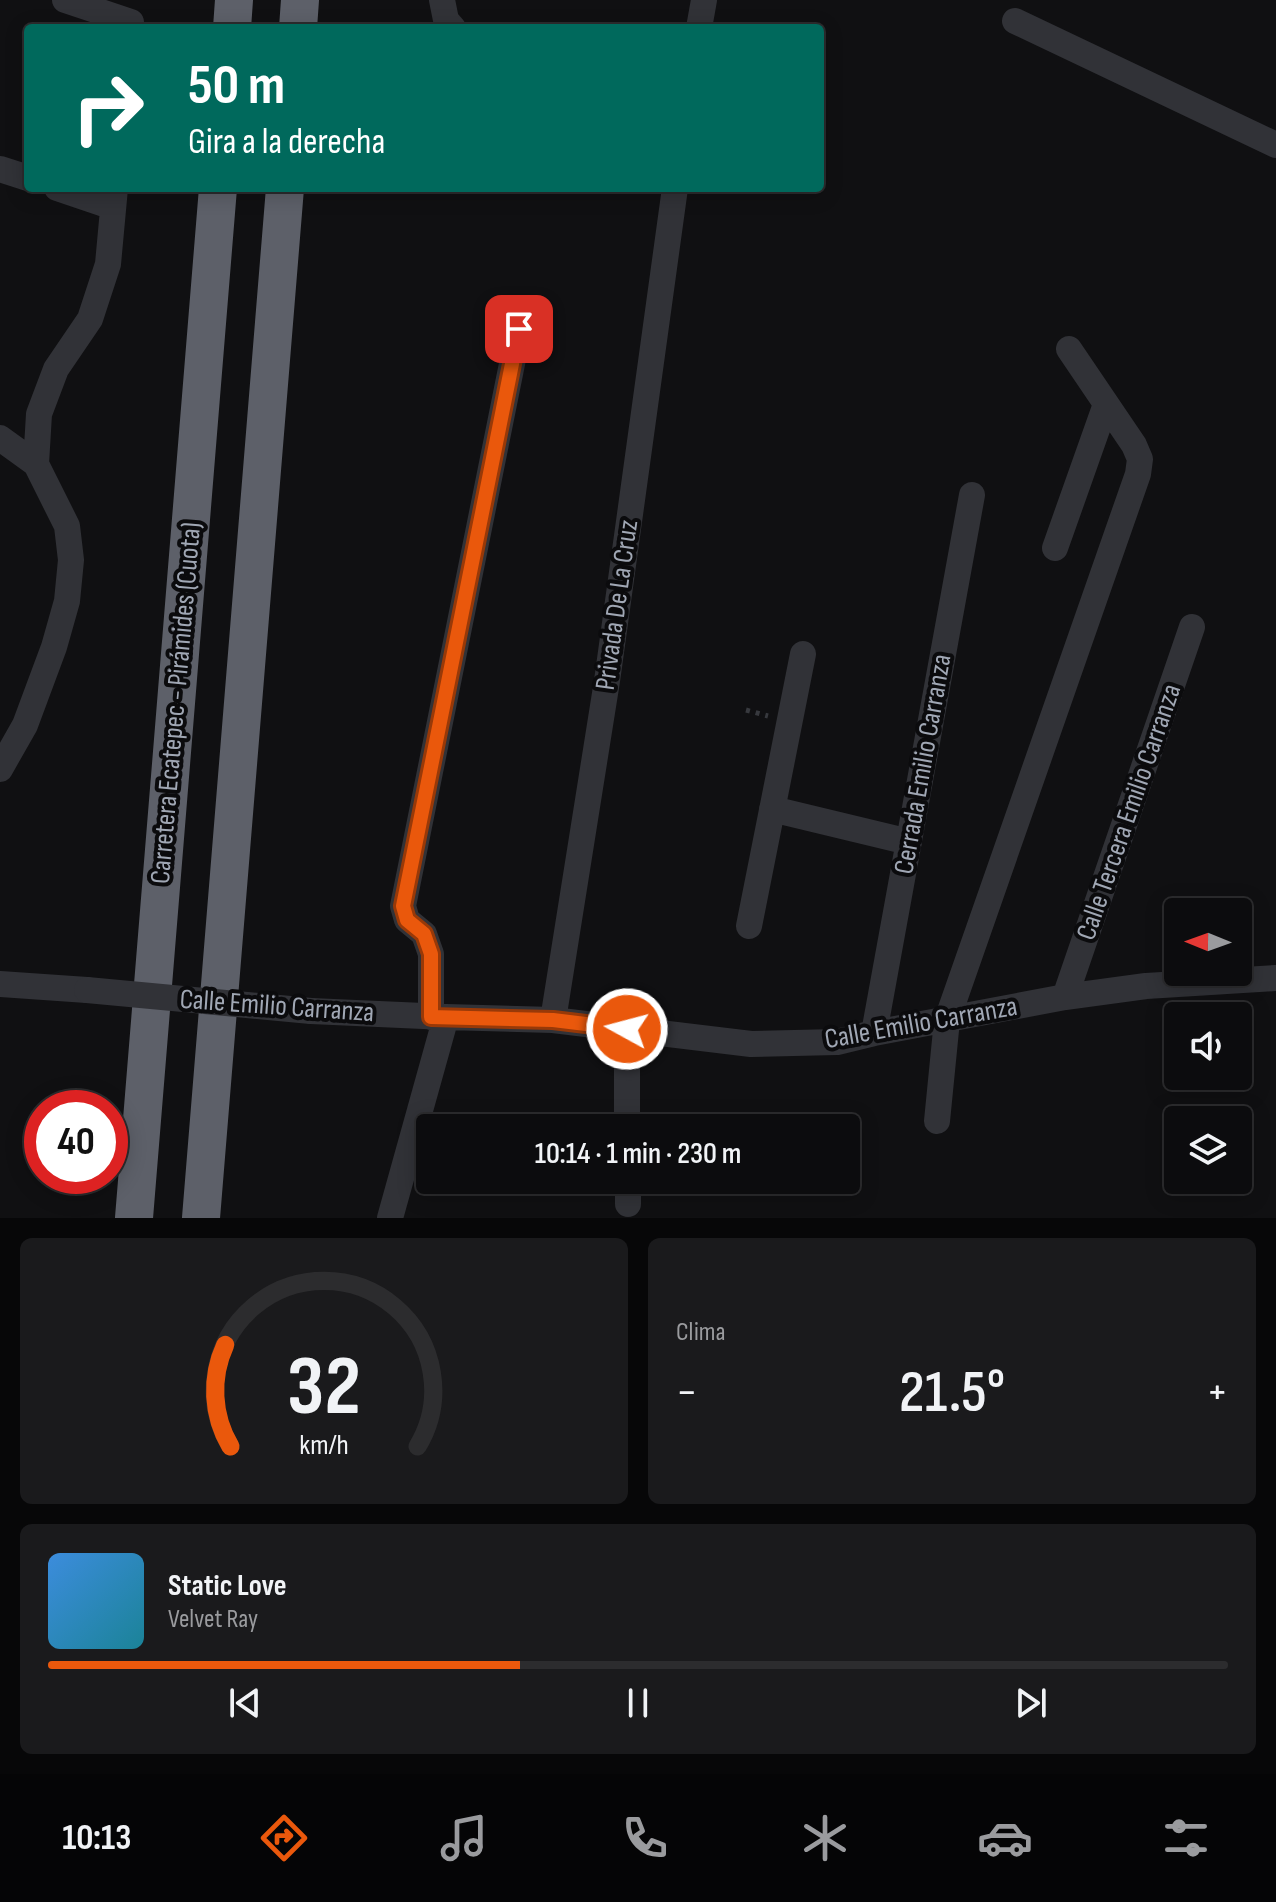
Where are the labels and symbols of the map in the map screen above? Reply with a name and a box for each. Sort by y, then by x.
pin [485,295,553,363]
street label: Privada De La Cruz [589,518,645,692]
street label: Carretera Ecatepec - Pirámides (Cuota) [144,521,208,885]
street label: Cerrada Emilio Carranza [887,651,959,877]
street label: Calle Tercera Emilio Carranza [1070,680,1188,944]
north arrow [1164,898,1252,986]
street label: Calle Emilio Carranza [179,983,375,1029]
position arrow [585,987,669,1071]
street label: Calle Emilio Carranza [822,990,1020,1056]
speed limit sign: 40 [24,1090,128,1194]

